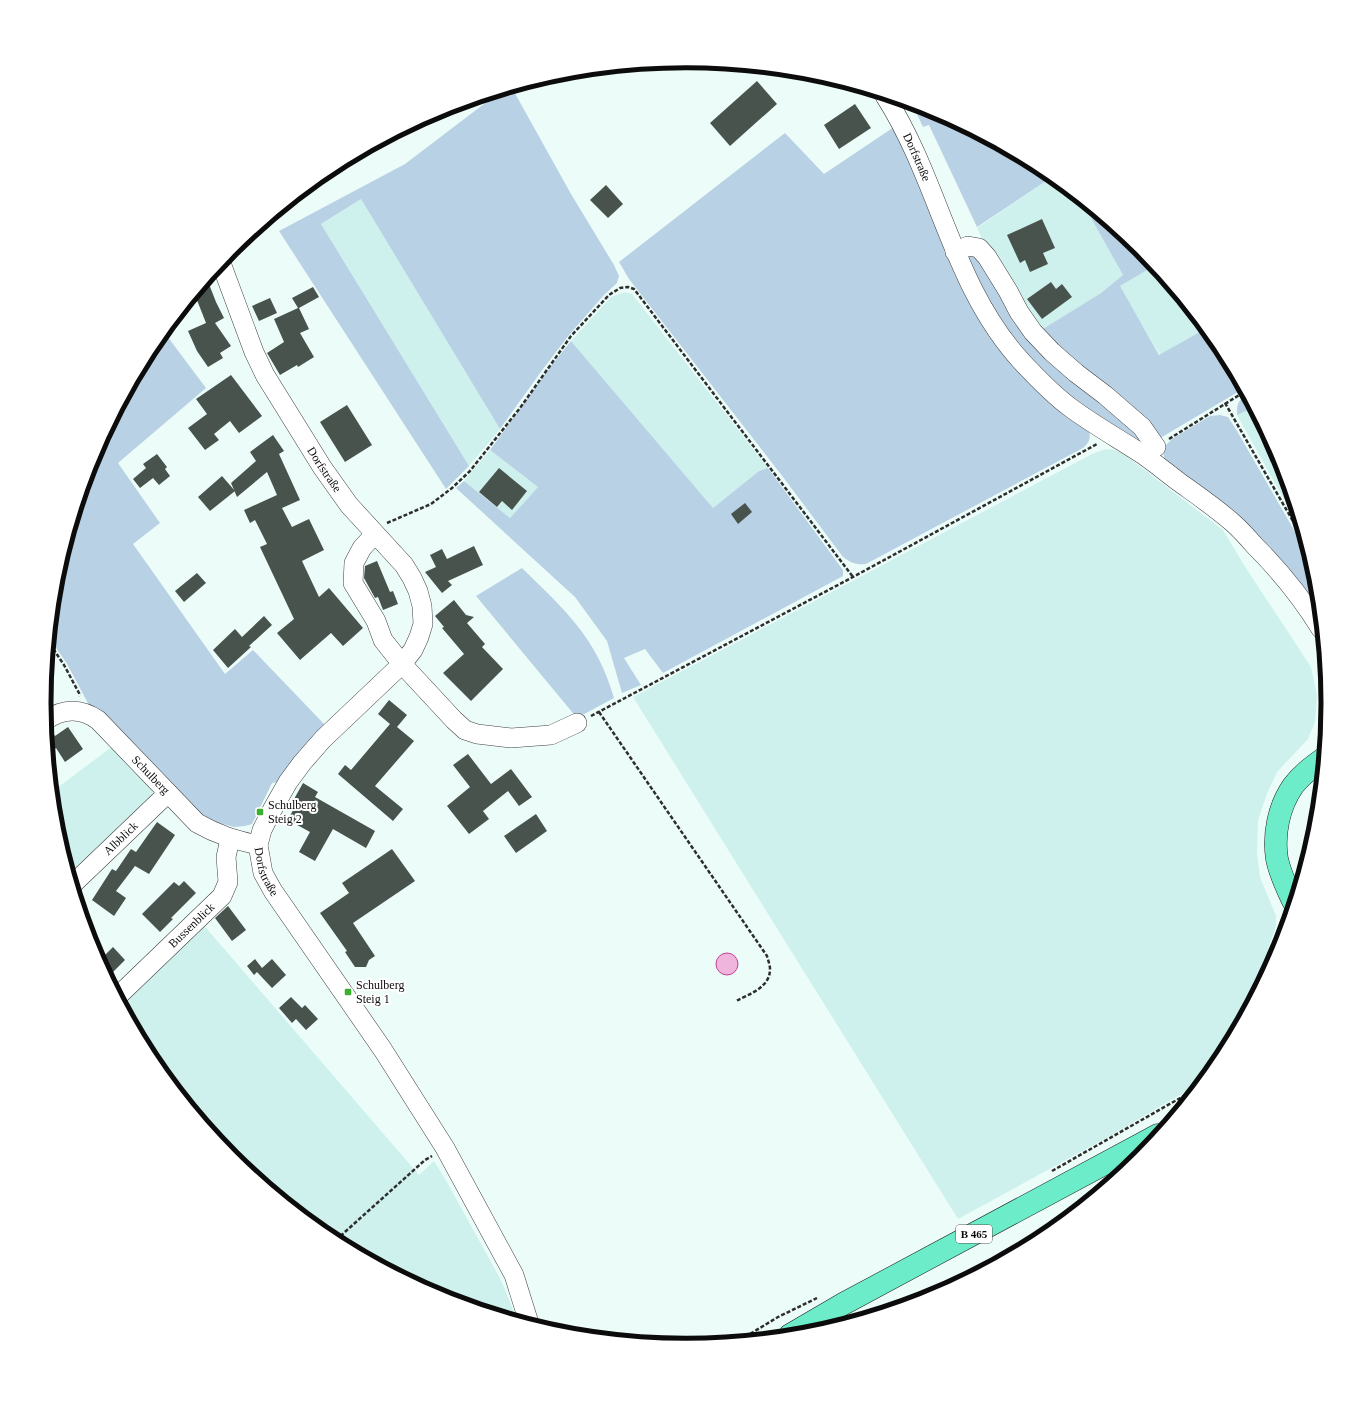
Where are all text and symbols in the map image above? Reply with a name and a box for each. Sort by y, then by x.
street label: Dorfstraße [900,131,934,183]
street label: Dorfstraße [304,444,345,495]
street label: Schulberg [129,753,173,797]
place label: Schulberg Steig 2 [268,798,316,826]
marker: Schulberg Steig 2 [255,807,265,817]
street label: Albblick [101,819,141,858]
street label: Dorfstraße [252,846,281,899]
street label: Bussenblick [166,900,218,951]
place label: Schulberg Steig 1 [356,978,404,1006]
marker: Schulberg Steig 1 [343,987,353,997]
road number: B 465 [956,1225,992,1243]

